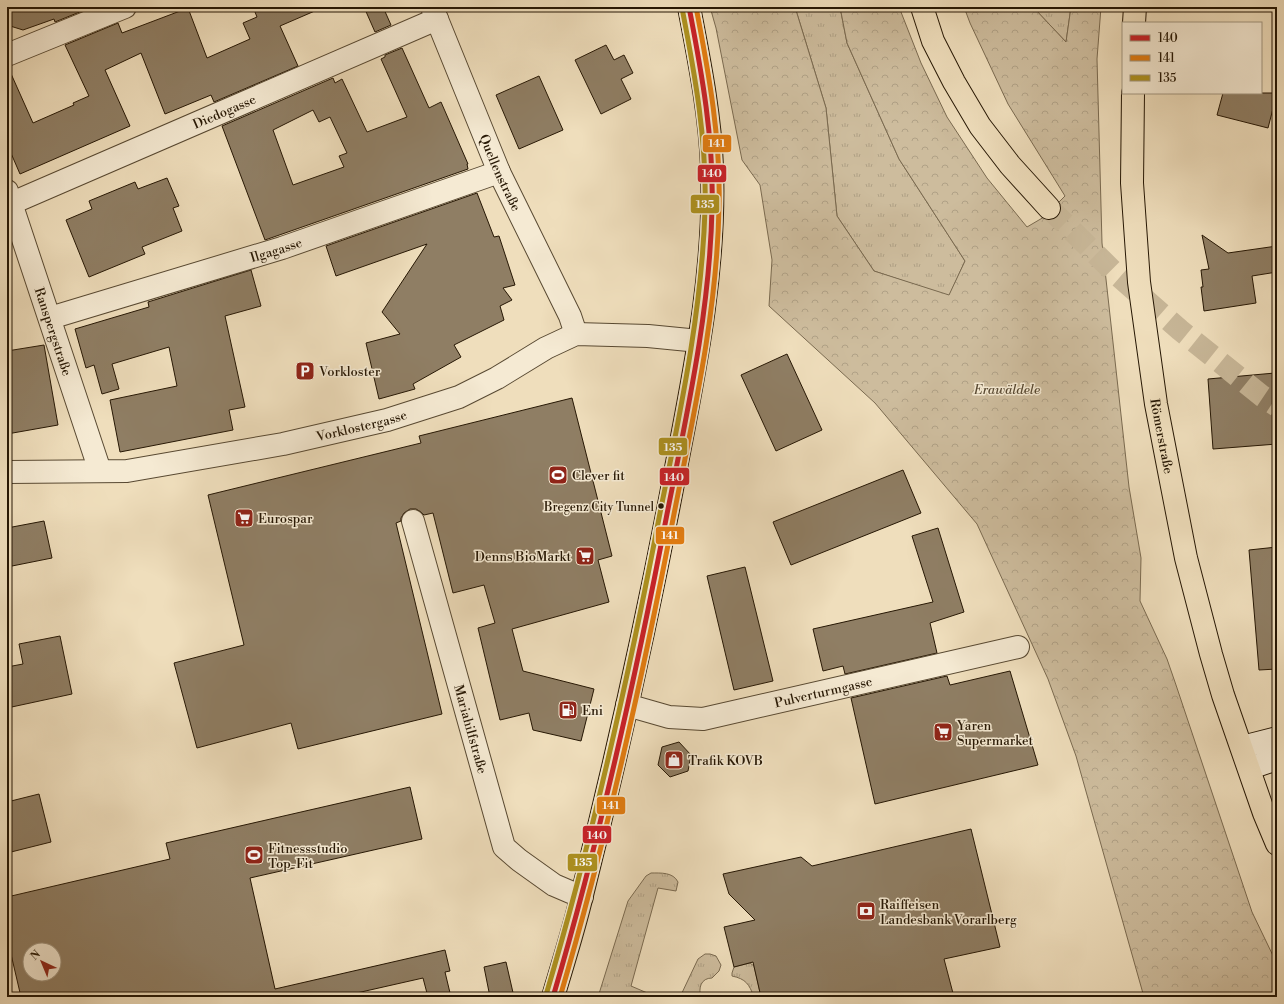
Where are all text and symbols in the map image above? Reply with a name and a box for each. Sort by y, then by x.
legend [1122,22,1262,94]
text: 140 [1158,31,1178,46]
text: 141 [1158,51,1176,66]
text: 135 [1158,71,1177,86]
street label: Diedogasse [190,91,259,133]
street label: Quellenstraße [475,132,524,214]
line badge: 141 [702,134,732,153]
text: 141 [708,137,726,151]
line badge: 140 [697,164,727,183]
text: 140 [702,167,722,181]
line badge: 135 [690,194,720,214]
text: 135 [696,198,715,212]
street label: Ilgagasse [248,235,305,266]
street label: Ranspergstraße [31,286,75,378]
parking icon: Vorkloster [294,360,316,382]
place label: Vorkloster [318,364,381,380]
park label: Erawäldele [973,382,1040,398]
street label: Römerstraße [1146,398,1176,476]
street label: Vorklostergasse [314,407,409,445]
line badge: 135 [658,437,688,456]
text: 135 [664,441,683,455]
sports icon: Clever fit [547,464,569,486]
line badge: 140 [659,467,690,486]
place label: Clever fit [572,468,625,484]
text: 140 [664,471,684,485]
place label: Bregenz City Tunnel [543,500,654,515]
marker: Bregenz City Tunnel [656,501,666,511]
supermarket icon: Eurospar [233,507,255,529]
place label: Eurospar [258,511,313,527]
line badge: 141 [655,526,685,545]
text: 141 [661,529,679,543]
supermarket icon: Denns BioMarkt [574,545,596,567]
place label: Denns BioMarkt [475,549,571,565]
street label: Pulverturmgasse [773,673,874,711]
street label: Mariahilfstraße [450,683,490,776]
fuel station icon: Eni [557,699,579,721]
place label: Eni [582,703,603,719]
place label: Yaren Supermarket [956,718,1034,749]
supermarket icon: Yaren Supermarket [932,721,954,743]
shop icon: Trafik KOVB [663,749,685,771]
place label: Trafik KOVB [688,753,763,769]
line badge: 141 [596,796,626,815]
text: 141 [602,799,620,813]
line badge: 140 [582,825,612,844]
text: 140 [587,829,607,843]
place label: Fitnessstudio Top-Fit [268,841,348,872]
sports icon: Fitnessstudio Top-Fit [243,844,265,866]
line badge: 135 [567,853,598,872]
text: 135 [574,856,593,870]
place label: Raiffeisen Landesbank Vorarlberg [880,897,1017,928]
bank icon: Raiffeisen Landesbank Vorarlberg [855,900,877,922]
north arrow [22,942,62,982]
text: N [28,947,44,964]

